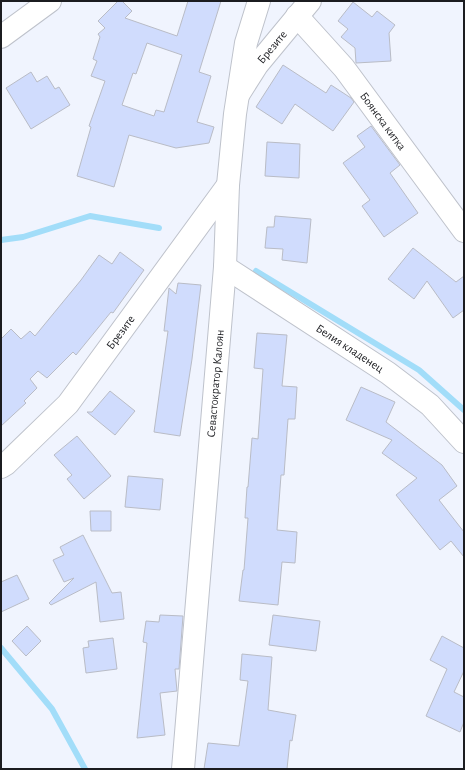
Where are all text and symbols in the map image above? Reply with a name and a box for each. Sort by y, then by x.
street label: Брезите [255,28,289,66]
street label: Боянска китка [358,90,409,153]
street label: Брезите [104,313,137,352]
street label: Белия кладенец [314,322,386,375]
street label: Севастократор Калоян [205,329,226,438]

